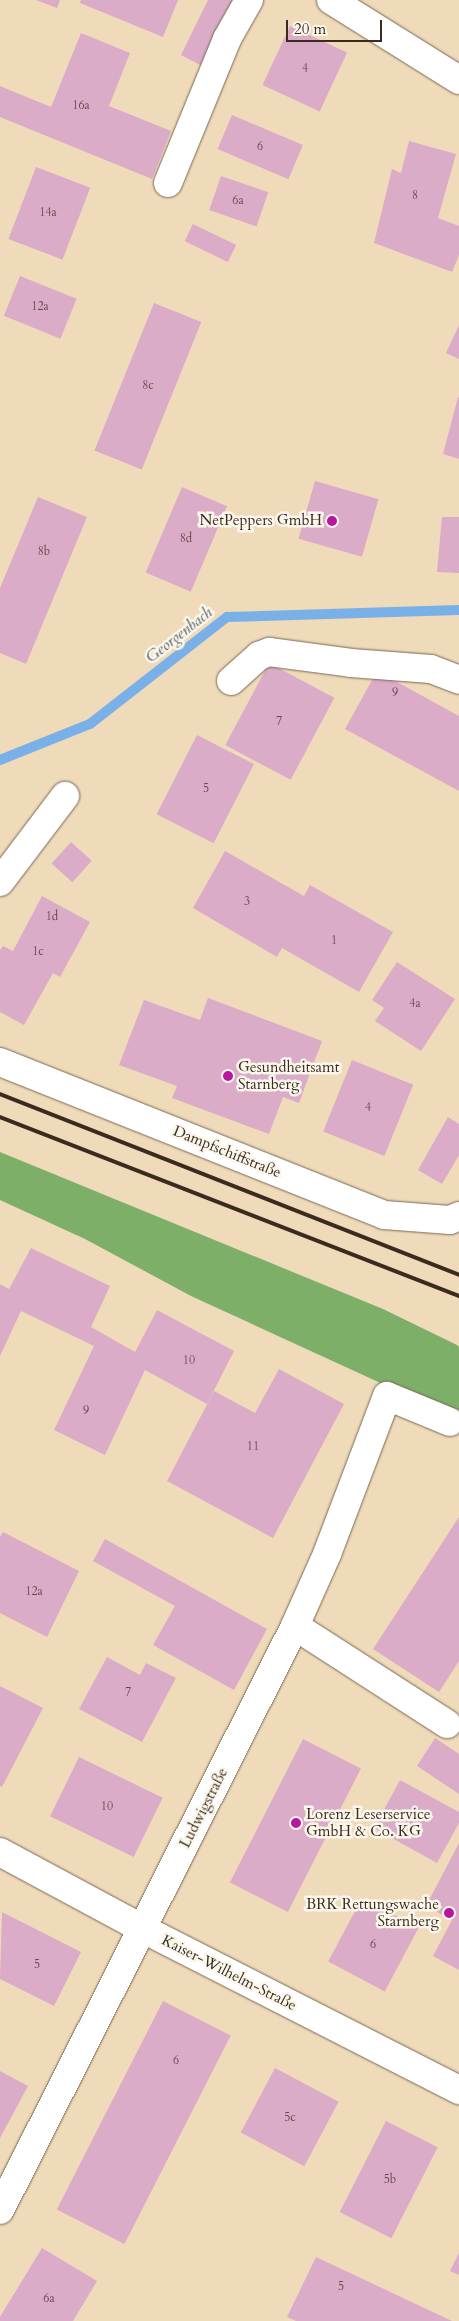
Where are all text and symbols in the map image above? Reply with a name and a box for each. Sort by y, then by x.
scale bar [289,10,385,42]
text: 20 m [294,19,326,39]
house number: 4 [302,62,308,76]
house number: 16a [72,99,90,113]
house number: 6 [257,140,263,154]
house number: 8 [412,189,418,203]
house number: 6a [232,194,244,208]
house number: 14a [39,206,57,220]
house number: 12a [31,300,49,314]
house number: 8c [142,379,154,393]
place label: NetPeppers GmbH [200,512,322,530]
marker: NetPeppers GmbH [326,515,338,527]
house number: 8d [180,532,192,546]
house number: 8b [38,545,50,559]
water label: Georgenbach [142,603,216,667]
house number: 9 [392,686,398,700]
house number: 7 [276,715,282,729]
house number: 5 [203,782,209,796]
house number: 3 [244,895,250,909]
house number: 1d [46,910,58,924]
house number: 1 [331,934,337,948]
house number: 1c [32,945,44,959]
house number: 4a [409,997,421,1011]
place label: Gesundheitsamt Starnberg [238,1058,339,1093]
marker: Gesundheitsamt Starnberg [222,1070,234,1082]
house number: 4 [365,1101,371,1115]
street label: Dampfschiffstraße [170,1122,284,1182]
house number: 10 [183,1354,195,1368]
house number: 9 [83,1404,89,1418]
house number: 11 [247,1440,259,1454]
house number: 12a [25,1585,43,1599]
house number: 7 [125,1686,131,1700]
street label: Ludwigstraße [176,1765,232,1851]
house number: 10 [101,1800,113,1814]
place label: Lorenz Leserservice GmbH & Co. KG [306,1805,431,1840]
marker: Lorenz Leserservice GmbH & Co. KG [290,1817,302,1829]
place label: BRK Rettungswache Starnberg [306,1895,439,1930]
marker: BRK Rettungswache Starnberg [443,1907,455,1919]
street label: Kaiser-Wilhelm-Straße [159,1931,299,2015]
house number: 6 [370,1938,376,1952]
house number: 5 [34,1958,40,1972]
house number: 6 [173,2054,179,2068]
house number: 5c [284,2111,296,2125]
house number: 5b [384,2173,396,2187]
house number: 5 [338,2280,344,2294]
house number: 6a [43,2292,55,2306]

